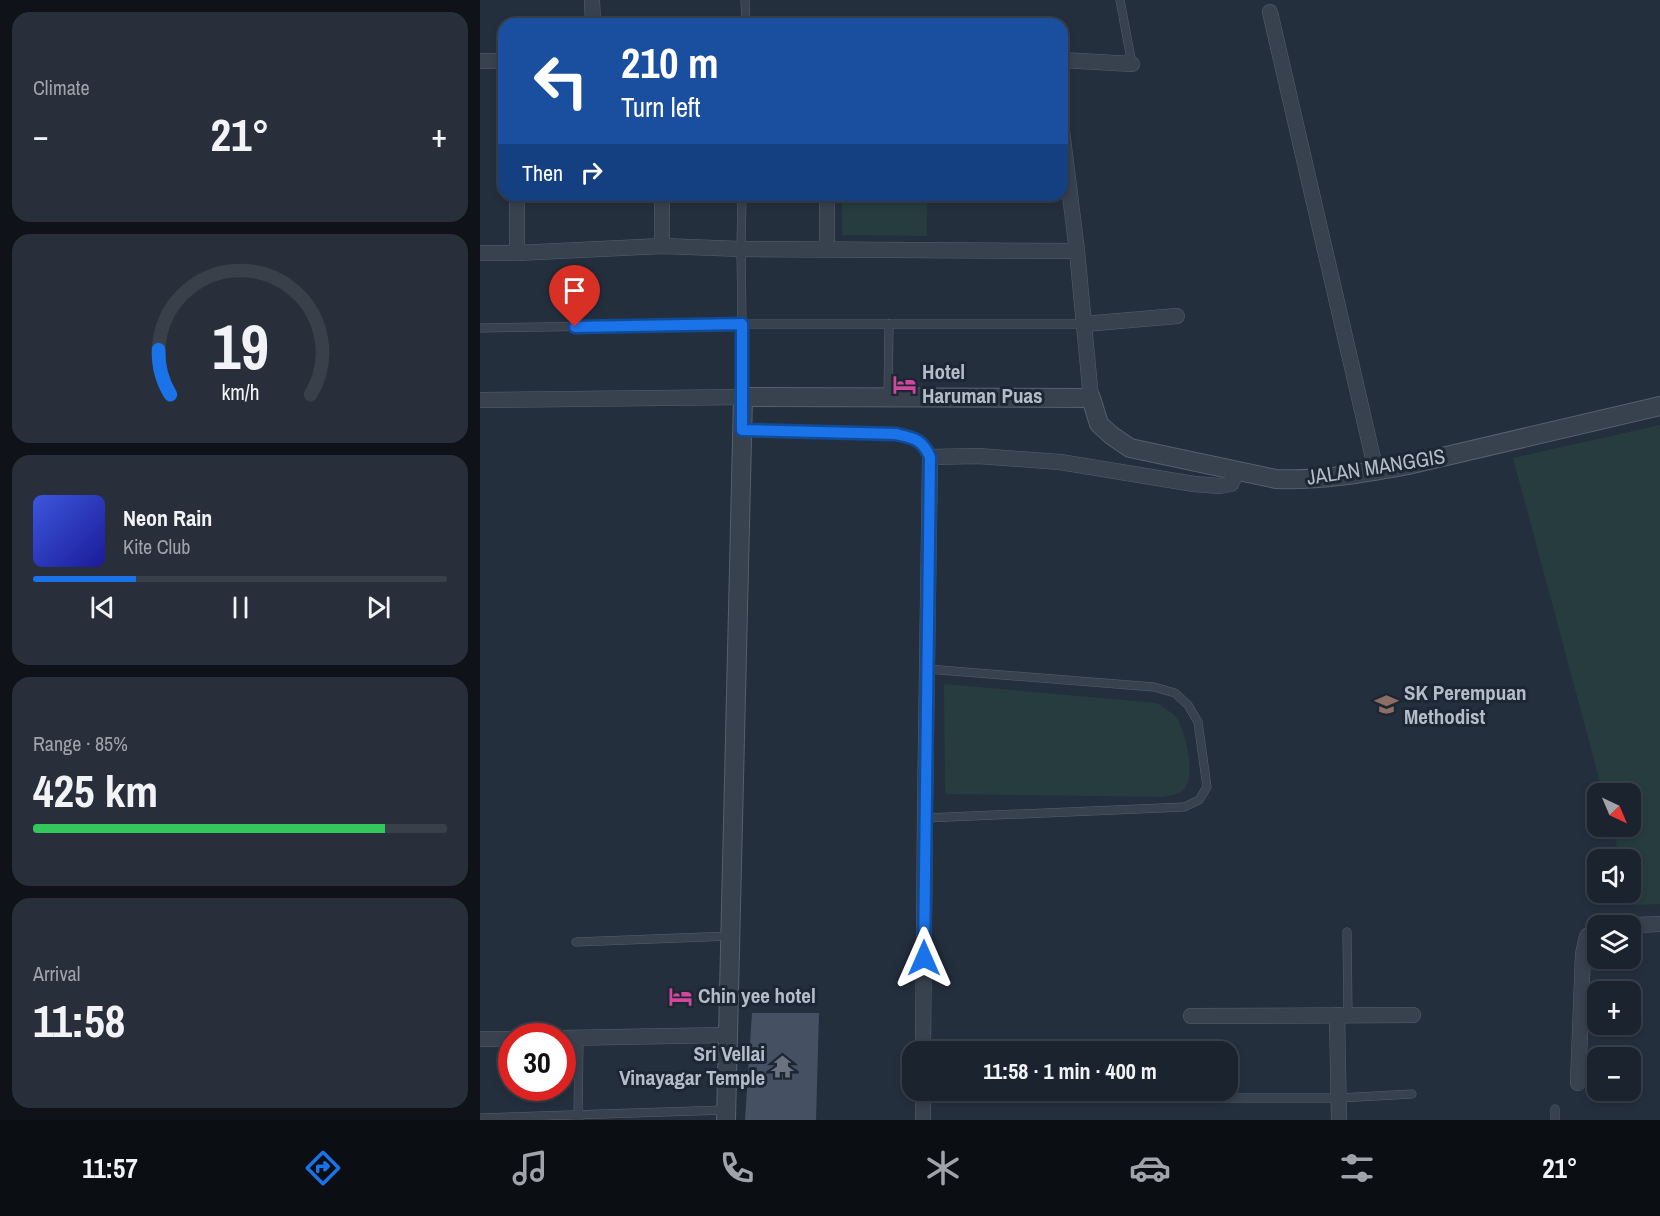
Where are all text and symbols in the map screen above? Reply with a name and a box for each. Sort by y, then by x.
text: 210 m [621,35,719,91]
icon: left [522,42,600,120]
text: Climate [33,74,90,101]
text: Turn left [621,89,700,125]
text: 21° [210,104,270,165]
text: − [33,113,49,157]
text: + [431,113,447,157]
icon: right [575,156,608,189]
text: Then [522,158,563,188]
pin [549,265,600,327]
icon: arrive [558,274,591,307]
text: 19 [212,305,268,389]
place label: Hotel Haruman Puas [922,357,1043,410]
hotel icon: Hotel Haruman Puas [891,371,917,397]
text: km/h [221,379,259,408]
street label: JALAN MANGGIS [1305,441,1447,492]
text: Neon Rain [123,503,212,533]
text: Kite Club [123,533,190,560]
icon: previous [86,591,119,624]
icon: pause [224,591,257,624]
icon: next [362,591,395,624]
place label: SK Perempuan Methodist [1404,678,1527,731]
school or university icon: SK Perempuan Methodist [1373,692,1399,718]
text: Range · 85% [33,730,128,757]
text: 425 km [33,760,158,821]
north arrow [1587,783,1641,837]
map controls [1587,783,1641,1101]
button: sound [1587,849,1641,903]
button: layers [1587,915,1641,969]
position arrow [892,926,956,990]
text: Arrival [33,960,80,987]
place label: Chin yee hotel [698,981,816,1010]
button: + [1587,981,1641,1035]
hotel icon: Chin yee hotel [667,983,693,1009]
text: 11:58 [33,990,125,1051]
speed limit sign: 30 [498,1023,576,1101]
place label: Sri Vellai Vinayagar Temple [619,1039,765,1092]
button: − [1587,1047,1641,1101]
temple icon: Sri Vellai Vinayagar Temple [770,1053,796,1079]
text: 11:58 · 1 min · 400 m [983,1056,1157,1086]
icon: directions [302,1147,344,1189]
icon: music [509,1147,551,1189]
icon: phone [716,1147,758,1189]
icon: climate [922,1147,964,1189]
icon: car [1129,1147,1171,1189]
icon: filters [1336,1147,1378,1189]
text: 11:57 [82,1150,138,1186]
text: 21° [1542,1150,1578,1186]

